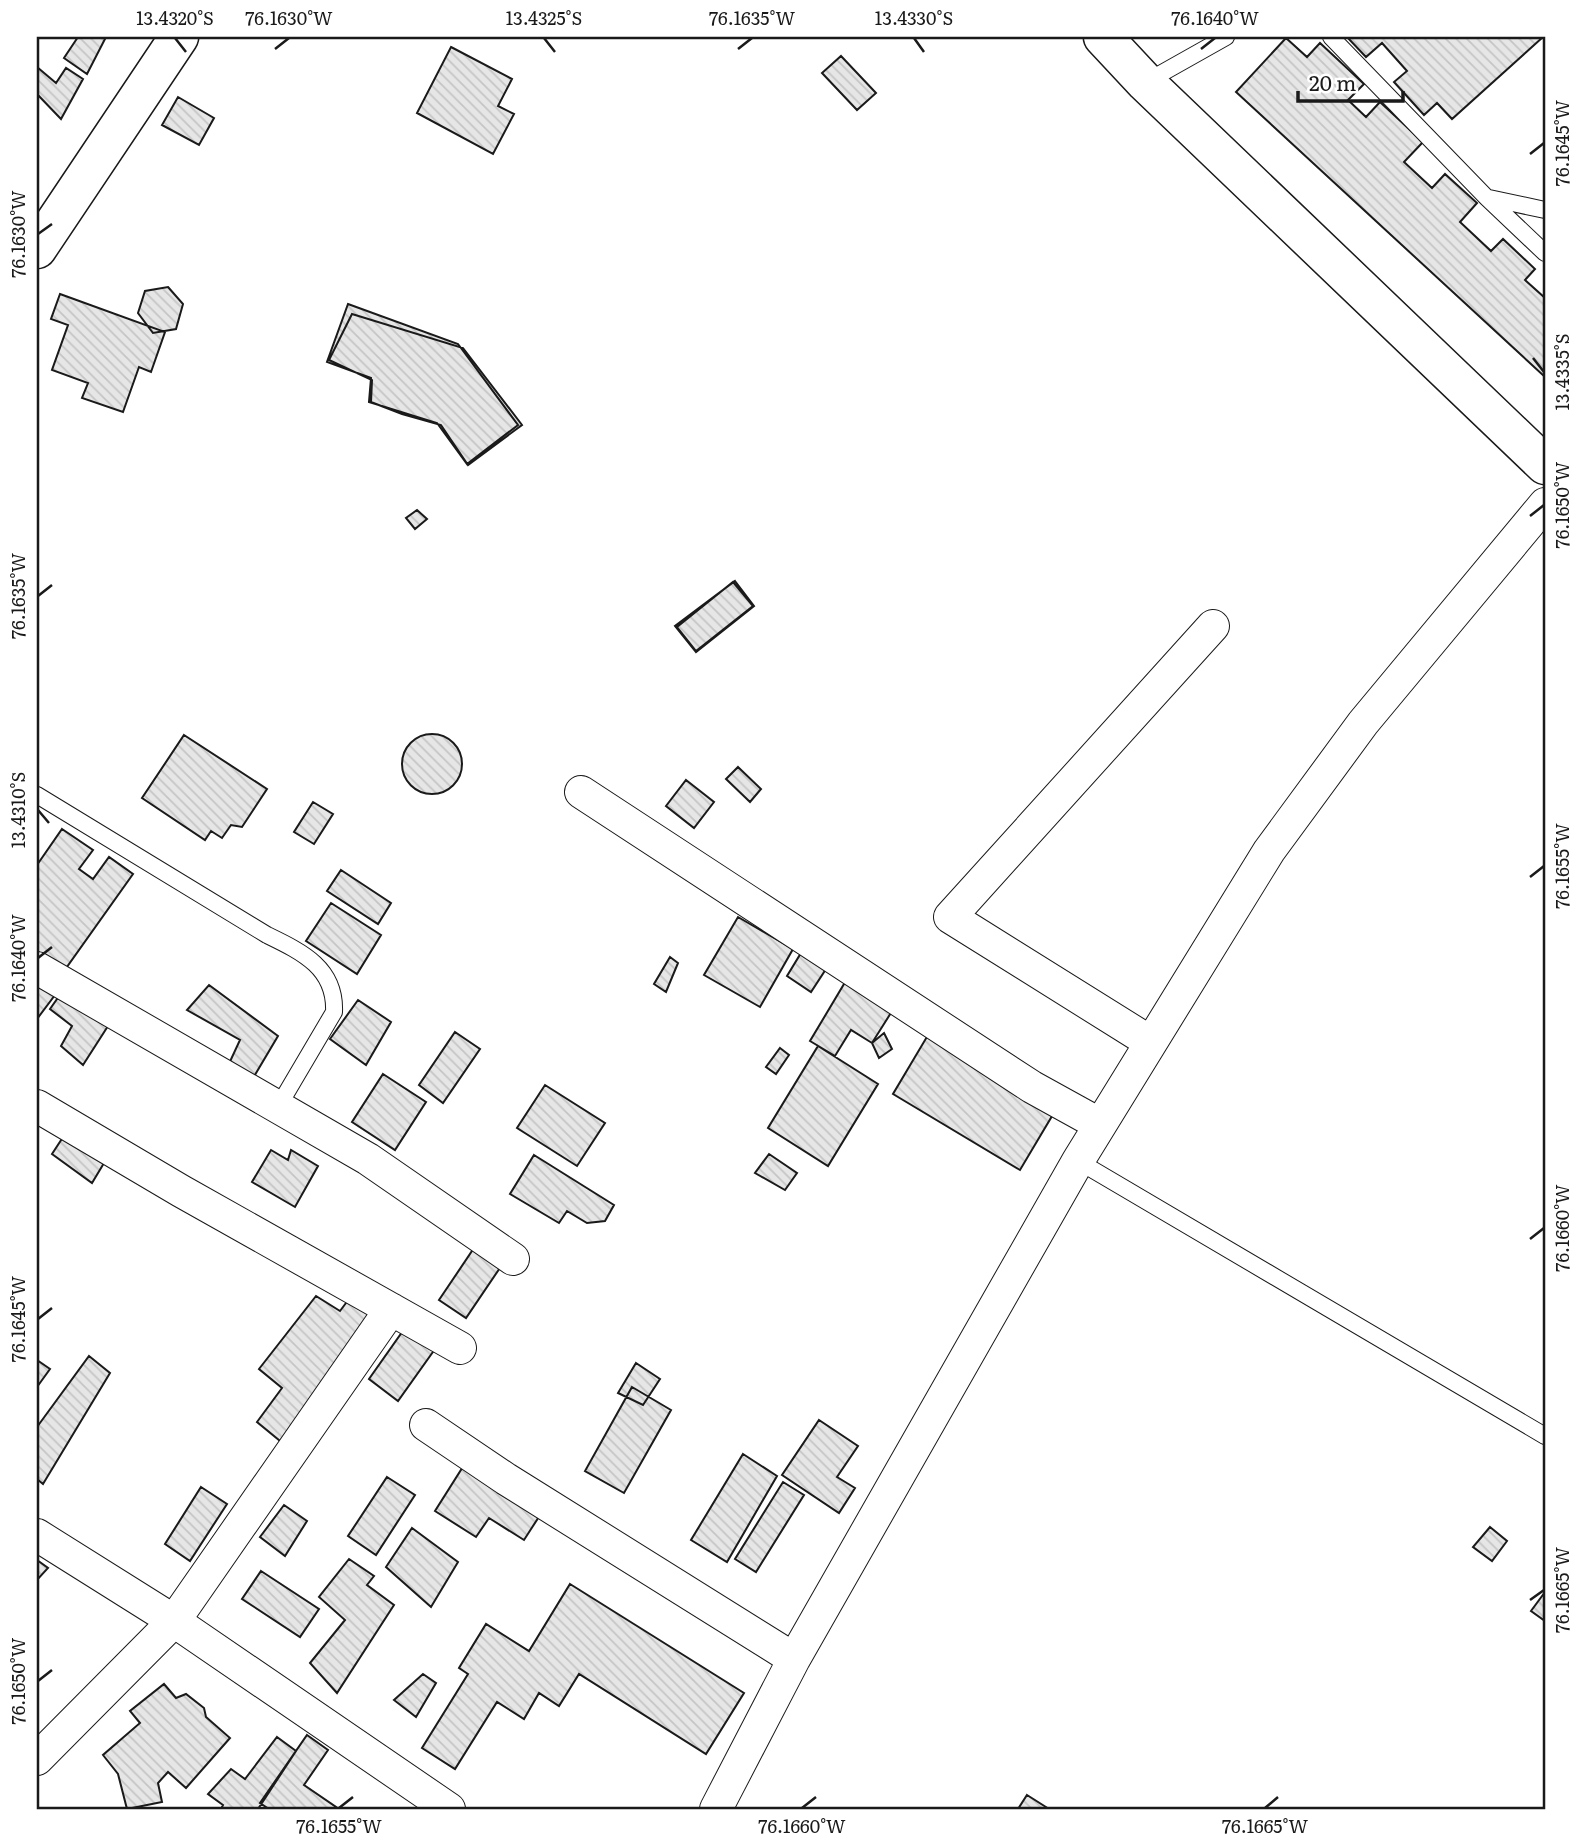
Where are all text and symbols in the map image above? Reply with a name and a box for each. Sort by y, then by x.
text: 13.4320°S [136,4,214,31]
text: 76.1630°W [245,4,333,31]
text: 13.4325°S [506,4,582,31]
text: 76.1635°W [709,4,795,31]
text: 13.4330°S [875,4,953,31]
text: 76.1640°W [1171,4,1259,31]
scale bar [1298,60,1404,104]
text: 20 m [1309,66,1356,97]
text: 76.1645°W [1548,99,1575,186]
text: 76.1630°W [4,190,31,278]
text: 13.4335°S [1548,334,1575,411]
text: 76.1650°W [1548,461,1575,548]
text: 76.1635°W [4,553,31,639]
text: 13.4310°S [4,772,31,848]
text: 76.1655°W [1548,823,1575,909]
text: 76.1640°W [4,914,31,1002]
text: 76.1660°W [1548,1184,1575,1272]
text: 76.1645°W [4,1275,31,1362]
text: 76.1665°W [1548,1547,1575,1633]
text: 76.1650°W [4,1637,31,1724]
text: 76.1655°W [296,1812,382,1839]
text: 76.1660°W [758,1812,846,1839]
text: 76.1665°W [1222,1812,1308,1839]

